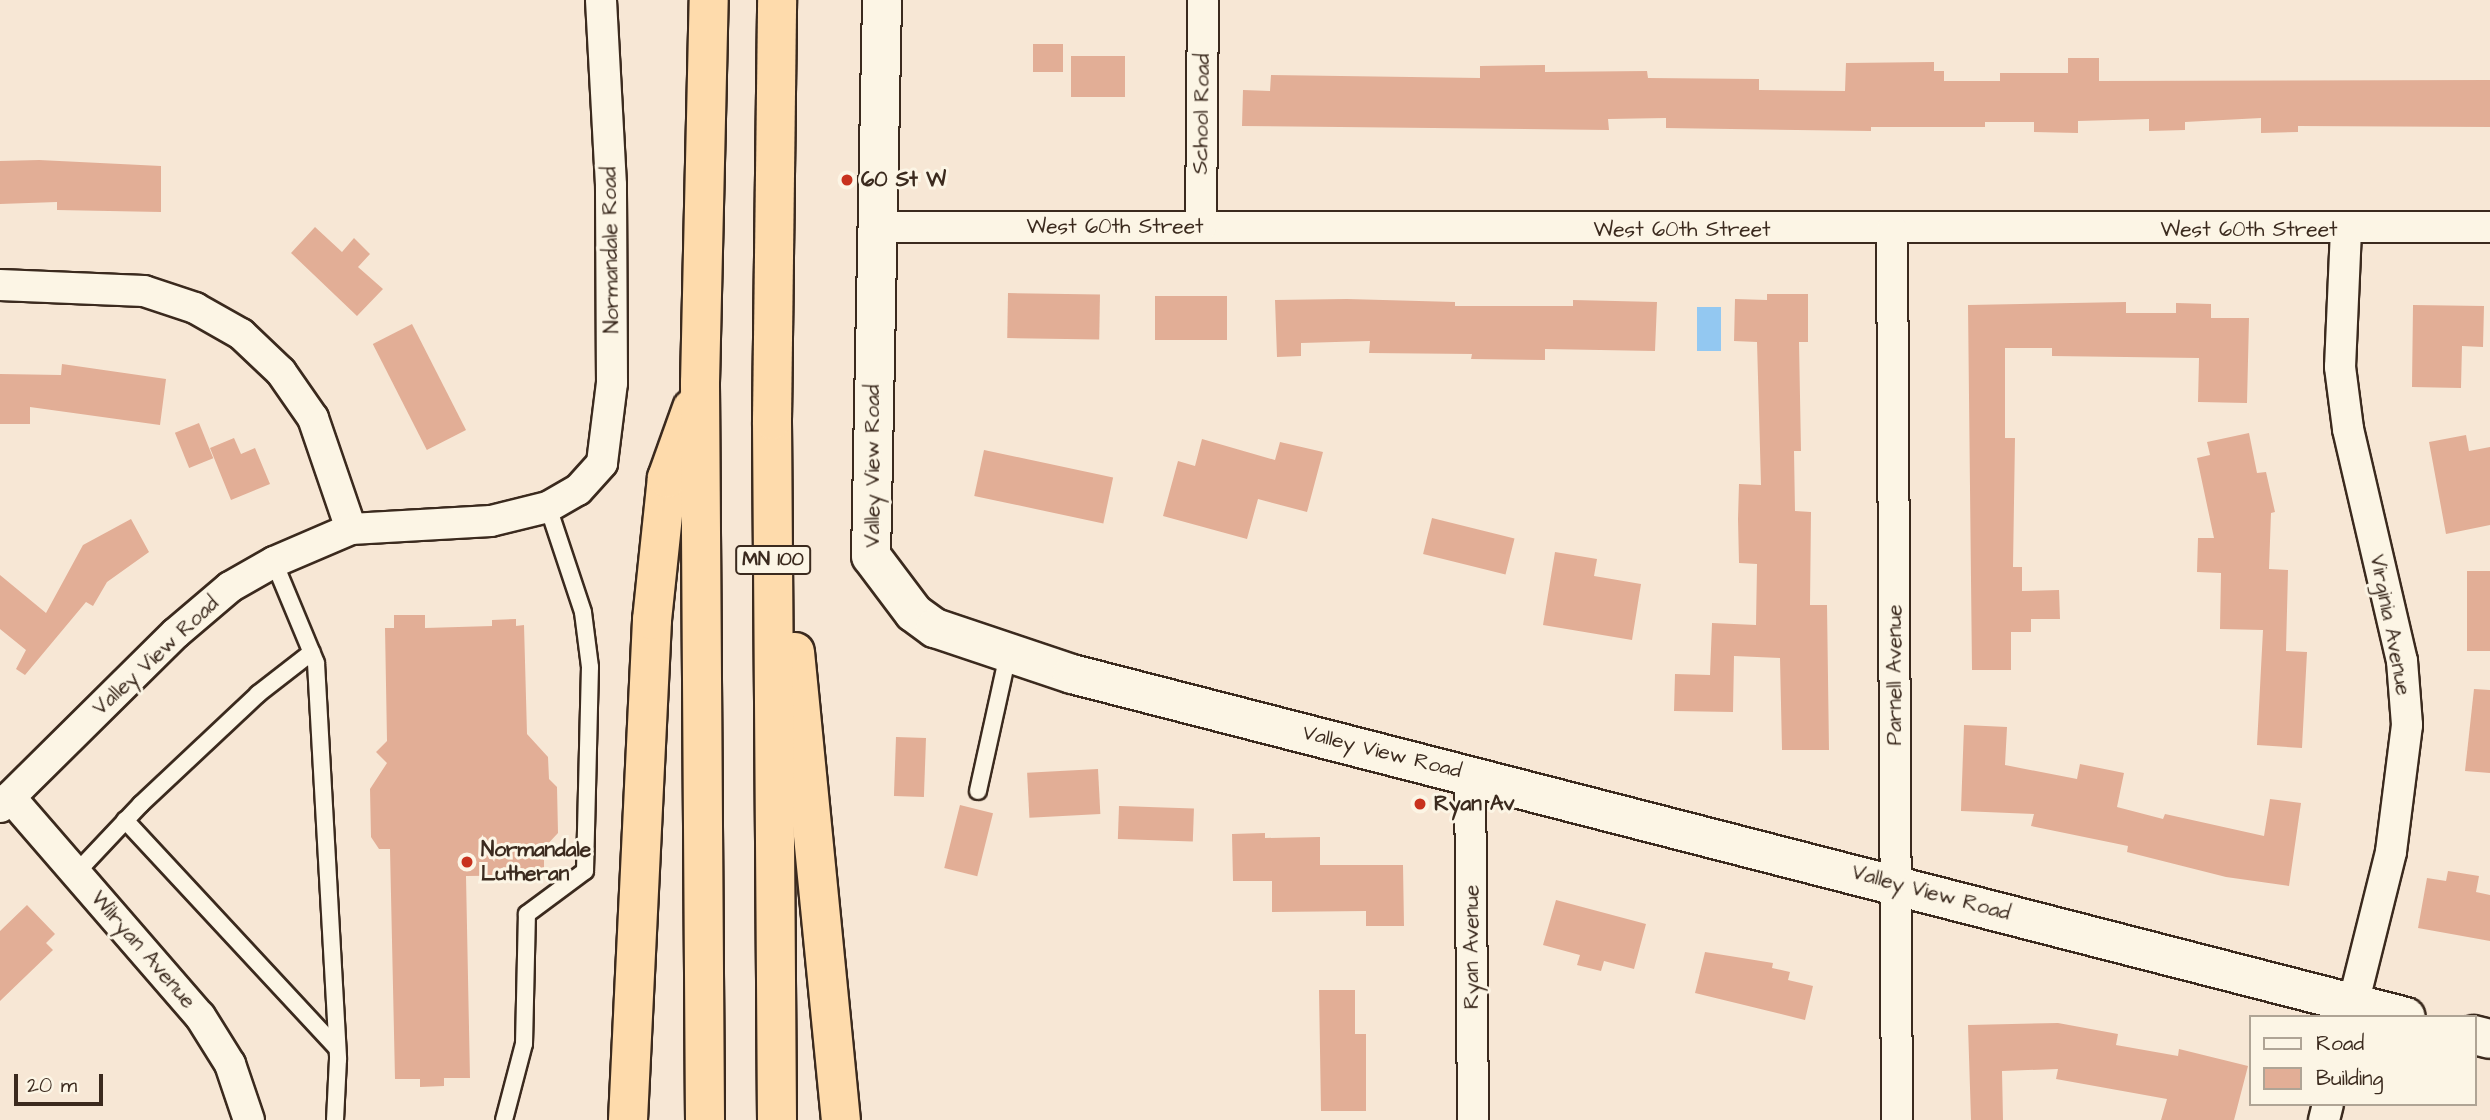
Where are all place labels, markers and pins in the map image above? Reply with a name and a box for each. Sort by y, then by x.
place label: 60 St W [861,167,946,193]
marker: 60 St W [839,172,855,188]
place label: Ryan Av [1434,791,1514,817]
marker: Ryan Av [1412,796,1428,812]
place label: Normandale Lutheran [481,837,591,887]
marker: Normandale Lutheran [459,854,475,870]

